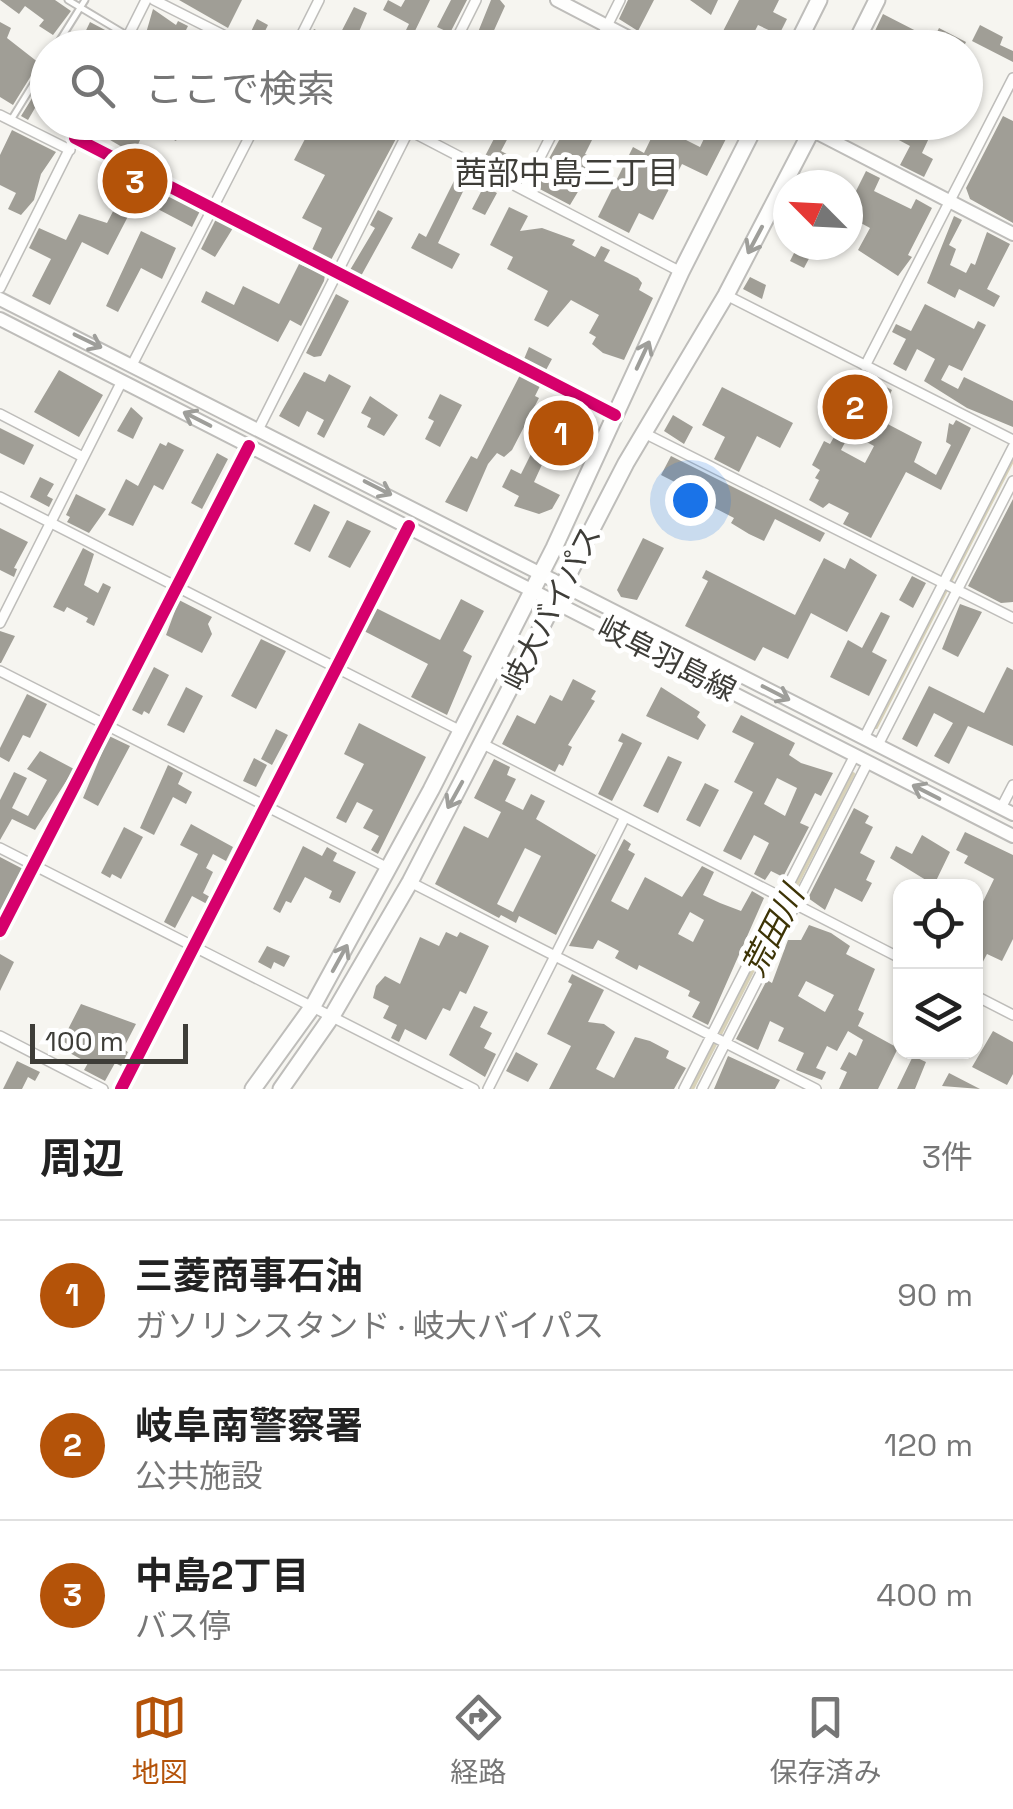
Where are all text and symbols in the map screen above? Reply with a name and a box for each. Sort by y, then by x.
search box [30,30,983,140]
icon: search [65,58,120,113]
text: ここで検索 [145,65,335,113]
pin: 3 [102,144,168,218]
district label: 茜部中島三丁目 [455,153,679,193]
north arrow [773,170,863,260]
one-way arrow [745,225,765,255]
one-way arrow [72,333,102,352]
one-way arrow [634,341,653,371]
pin: 2 [822,370,888,444]
pin: 1 [528,396,594,470]
one-way arrow [182,409,212,428]
your location [665,475,716,526]
one-way arrow [362,479,392,498]
street label: 岐大バイパス [493,519,610,697]
street label: 岐阜羽島線 [592,607,743,710]
one-way arrow [761,684,791,703]
one-way arrow [445,780,465,810]
one-way arrow [912,782,942,801]
water label: 荒田川 [733,876,814,983]
map controls [893,879,983,1059]
button: locate [893,879,983,969]
one-way arrow [330,944,350,973]
button: layers [893,969,983,1059]
scale bar [30,1019,188,1064]
text: 100 m [45,1023,124,1059]
text: 周辺 [40,1132,124,1185]
text: 3件 [922,1137,973,1177]
text: 三菱商事石油 [135,1252,363,1300]
text: 1 [65,1275,80,1315]
text: 90 m [897,1275,973,1315]
text: ガソリンスタンド · 岐大バイパス [135,1306,604,1346]
text: 岐阜南警察署 [135,1402,363,1450]
text: 2 [63,1425,82,1465]
text: 120 m [884,1425,973,1465]
text: 公共施設 [135,1456,263,1496]
text: 中島2丁目 [135,1552,310,1600]
text: 3 [63,1575,82,1615]
text: 400 m [876,1575,973,1615]
text: バス停 [135,1606,231,1646]
tab: 地図 [131,1690,188,1790]
tab: 経路 [450,1690,507,1790]
tab: 保存済み [769,1690,882,1790]

